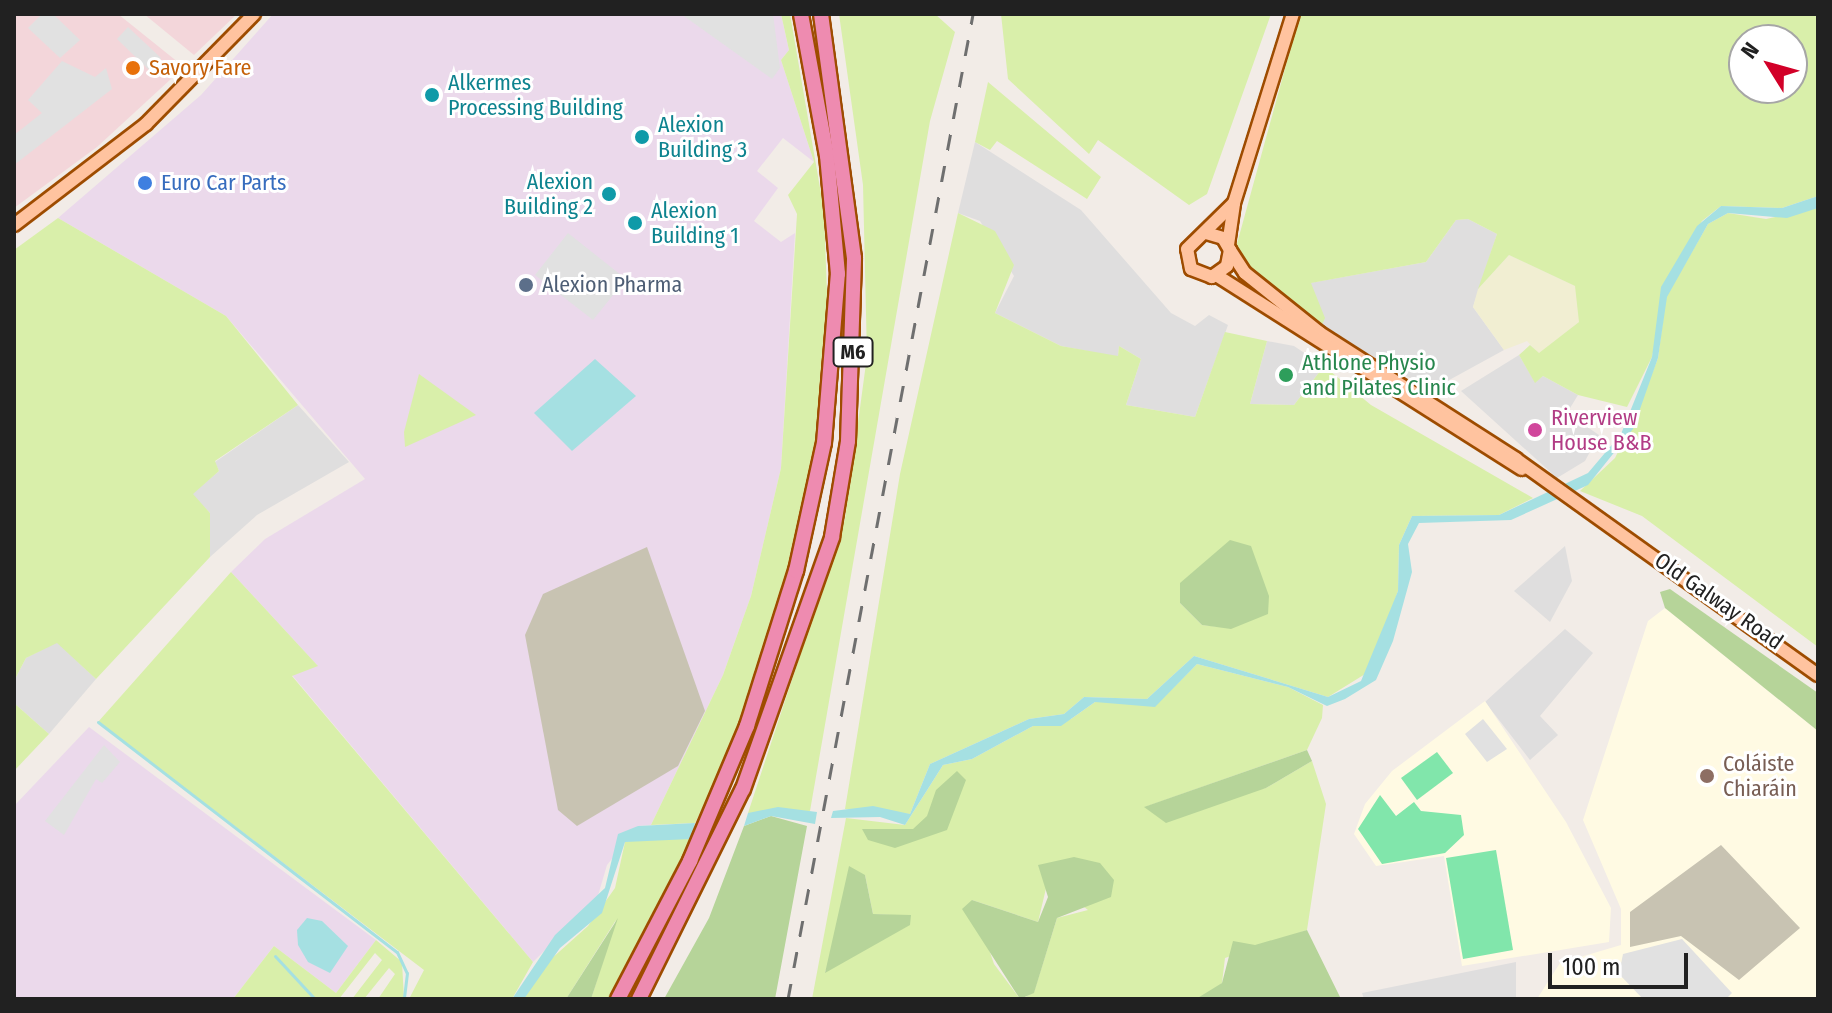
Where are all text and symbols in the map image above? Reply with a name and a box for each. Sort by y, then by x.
north arrow [1728,24,1808,104]
text: N [1735,37,1765,64]
place label: Savory Fare [149,55,251,81]
marker: Savory Fare [124,59,142,77]
place label: Alkermes Processing Building [448,69,623,120]
marker: Alkermes Processing Building [423,86,441,104]
place label: Alexion Building 3 [658,111,747,162]
marker: Alexion Building 3 [633,128,651,146]
place label: Alexion Building 2 [504,168,593,220]
place label: Euro Car Parts [161,170,286,196]
marker: Euro Car Parts [136,174,154,192]
marker: Alexion Building 2 [600,185,618,203]
place label: Alexion Building 1 [651,197,739,248]
marker: Alexion Building 1 [626,214,644,232]
place label: Alexion Pharma [542,272,682,298]
marker: Alexion Pharma [517,276,535,294]
road number: M6 [831,336,875,368]
place label: Athlone Physio and Pilates Clinic [1302,349,1456,400]
marker: Athlone Physio and Pilates Clinic [1277,366,1295,384]
place label: Riverview House B&B [1551,404,1652,456]
marker: Riverview House B&B [1526,421,1544,439]
street label: Old Galway Road [1650,547,1788,655]
place label: Coláiste Chiaráin [1723,750,1797,802]
marker: Coláiste Chiaráin [1698,767,1716,785]
scale bar [1552,937,1692,987]
text: 100 m [1562,953,1620,981]

